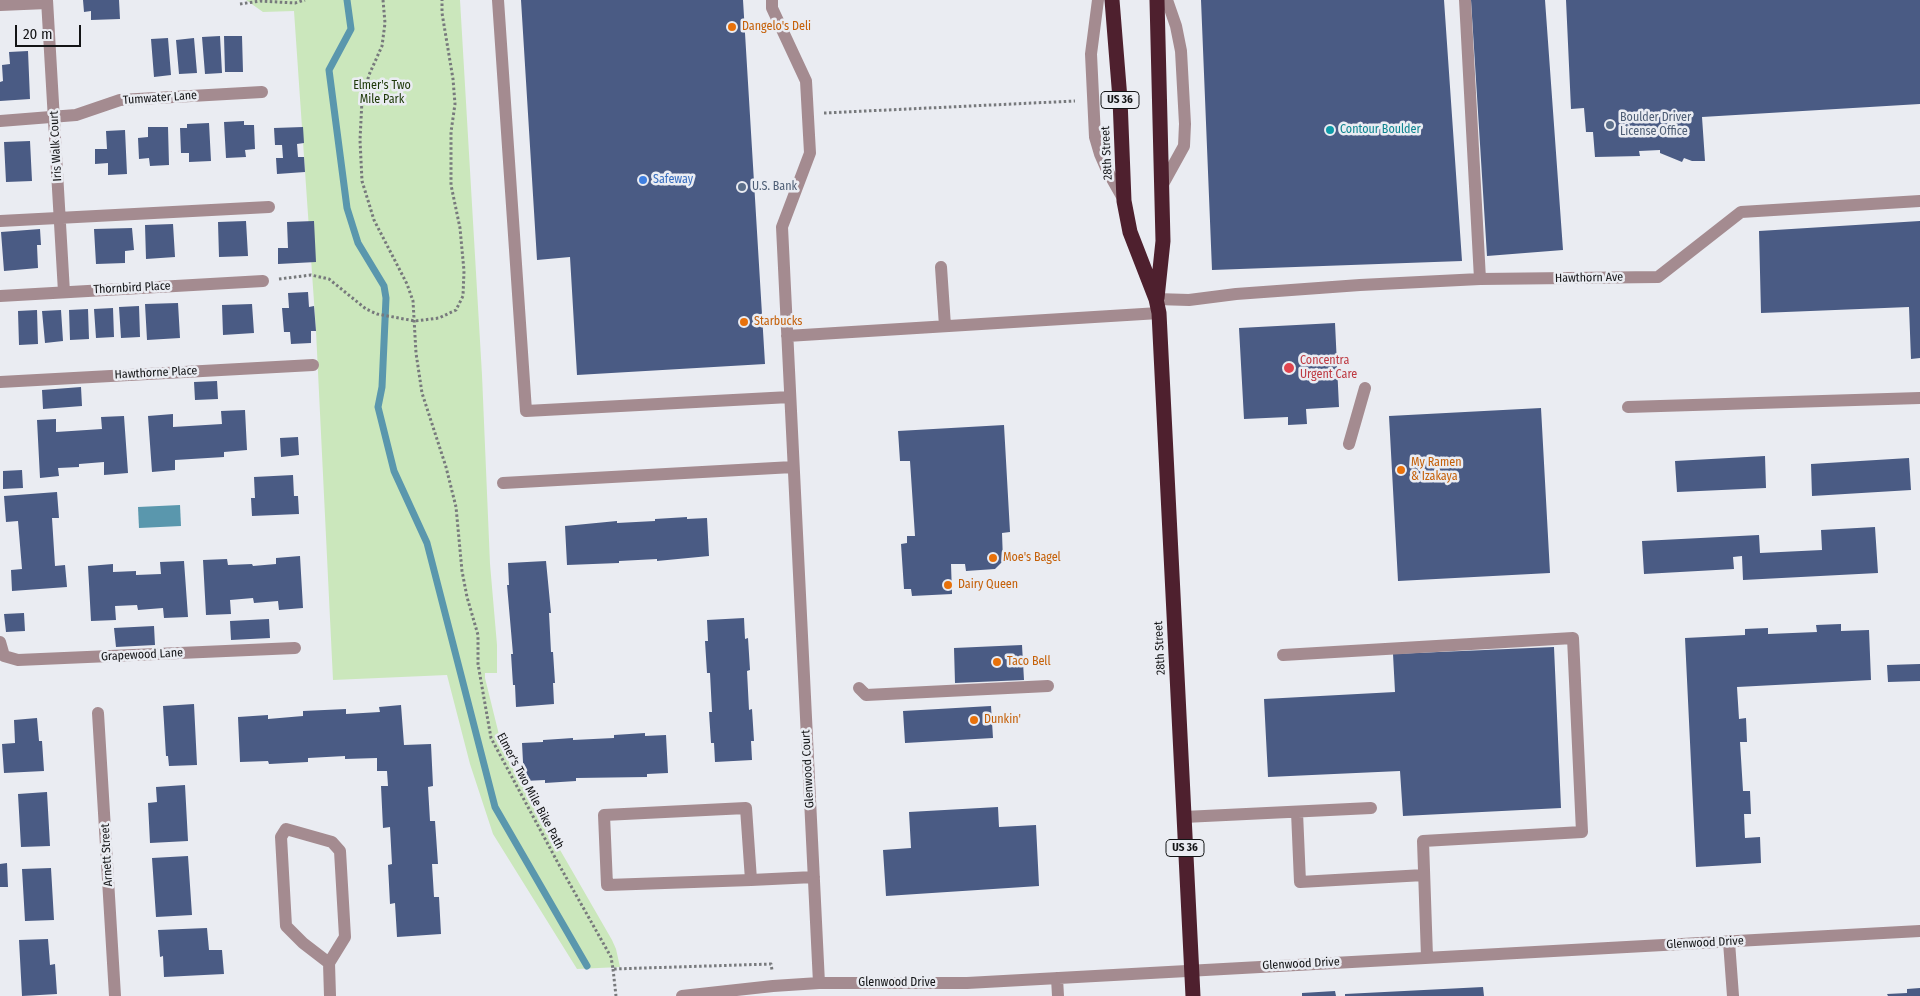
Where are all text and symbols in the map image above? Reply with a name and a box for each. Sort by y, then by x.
scale bar [18,15,84,47]
place label: Dangelo's Deli [742,20,811,34]
marker: Dangelo's Deli [726,21,738,33]
text: 20 m [23,25,53,43]
park label: Elmer's Two Mile Park [353,79,411,107]
street label: Tumwater Lane [122,88,198,108]
road number: US 36 [1101,92,1139,108]
street label: Iris Walk Court [47,110,65,182]
place label: Boulder Driver License Office [1620,111,1691,139]
marker: Boulder Driver License Office [1604,119,1616,131]
place label: Contour Boulder [1340,123,1421,137]
marker: Contour Boulder [1324,124,1336,136]
street label: 28th Street [1098,126,1116,180]
place label: Safeway [653,173,693,187]
marker: Safeway [637,174,649,186]
place label: U.S. Bank [752,180,797,194]
marker: U.S. Bank [736,181,748,193]
street label: Hawthorn Ave [1555,270,1623,286]
street label: Thornbird Place [93,279,171,297]
place label: Starbucks [754,315,802,329]
marker: Starbucks [738,316,750,328]
place label: Concentra Urgent Care [1300,354,1357,382]
marker: Concentra Urgent Care [1282,361,1296,375]
street label: Hawthorne Place [114,364,198,382]
place label: My Ramen & Izakaya [1411,456,1461,484]
marker: My Ramen & Izakaya [1395,464,1407,476]
place label: Moe's Bagel [1003,551,1061,565]
marker: Moe's Bagel [987,552,999,564]
place label: Dairy Queen [958,578,1018,592]
marker: Dairy Queen [942,579,954,591]
street label: 28th Street [1151,621,1169,675]
street label: Grapewood Lane [101,646,183,664]
place label: Taco Bell [1007,655,1051,669]
marker: Taco Bell [991,656,1003,668]
place label: Dunkin' [984,713,1021,727]
marker: Dunkin' [968,714,980,726]
street label: Glenwood Court [799,729,817,809]
street label: Elmer's Two Mile Bike Path [493,730,567,852]
street label: Arnett Street [98,823,116,887]
road number: US 36 [1166,840,1204,856]
street label: Glenwood Drive [1666,934,1744,952]
street label: Glenwood Drive [1262,955,1340,973]
street label: Glenwood Drive [858,976,936,990]

